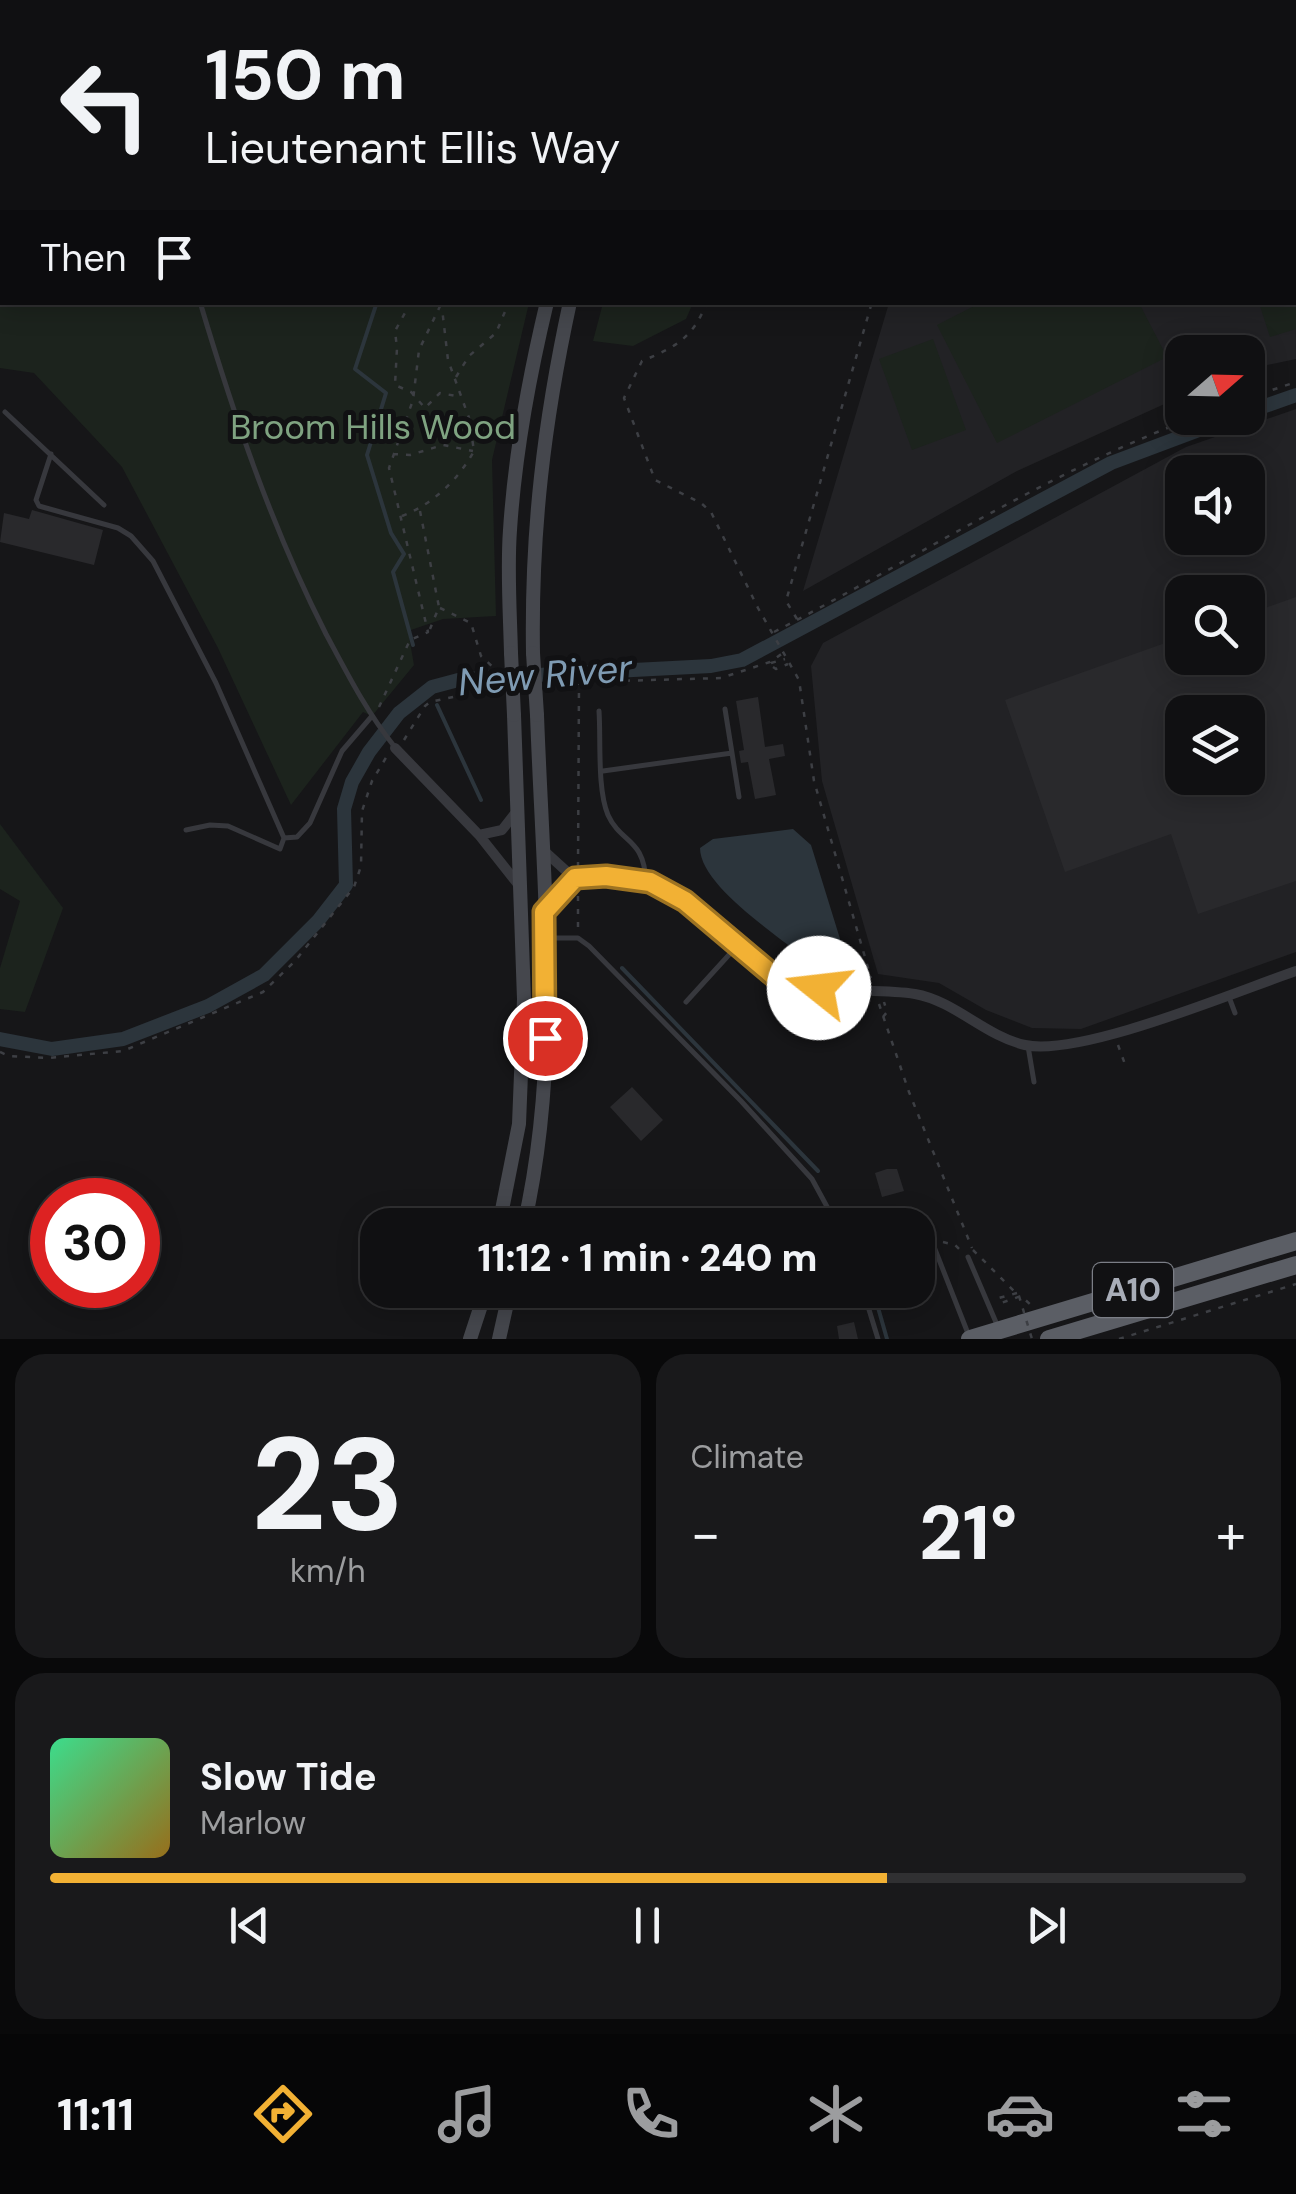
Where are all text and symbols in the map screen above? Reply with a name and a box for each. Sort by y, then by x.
text: 150 m [205,30,406,121]
icon: left [40,40,170,170]
text: Lieutenant Ellis Way [205,118,620,177]
icon: arrive [147,230,202,285]
text: Then [40,233,127,283]
north arrow [1165,335,1265,435]
map controls [1165,335,1265,795]
park label: Broom Hills Wood [230,404,516,450]
button: sound [1165,455,1265,555]
button: search [1165,575,1265,675]
water label: New River [456,642,635,708]
button: layers [1165,695,1265,795]
position arrow [767,936,871,1040]
pin [503,996,588,1081]
icon: arrive [518,1011,573,1066]
speed limit sign: 30 [30,1178,160,1308]
text: 11:12 · 1 min · 240 m [478,1233,817,1283]
road number: A10 [1093,1263,1173,1317]
text: 23 [251,1400,404,1569]
text: Climate [691,1436,804,1478]
text: 21° [919,1485,1017,1582]
text: − [691,1498,721,1570]
text: + [1216,1498,1246,1570]
text: km/h [290,1550,366,1592]
text: Slow Tide [200,1752,377,1802]
text: Marlow [200,1802,306,1844]
icon: previous [222,1898,277,1953]
icon: pause [620,1898,675,1953]
icon: next [1019,1898,1074,1953]
icon: directions [248,2079,318,2149]
icon: music [432,2079,502,2149]
icon: phone [616,2079,686,2149]
icon: climate [801,2079,871,2149]
icon: car [985,2079,1055,2149]
icon: filters [1169,2079,1239,2149]
text: 11:11 [57,2085,134,2144]

